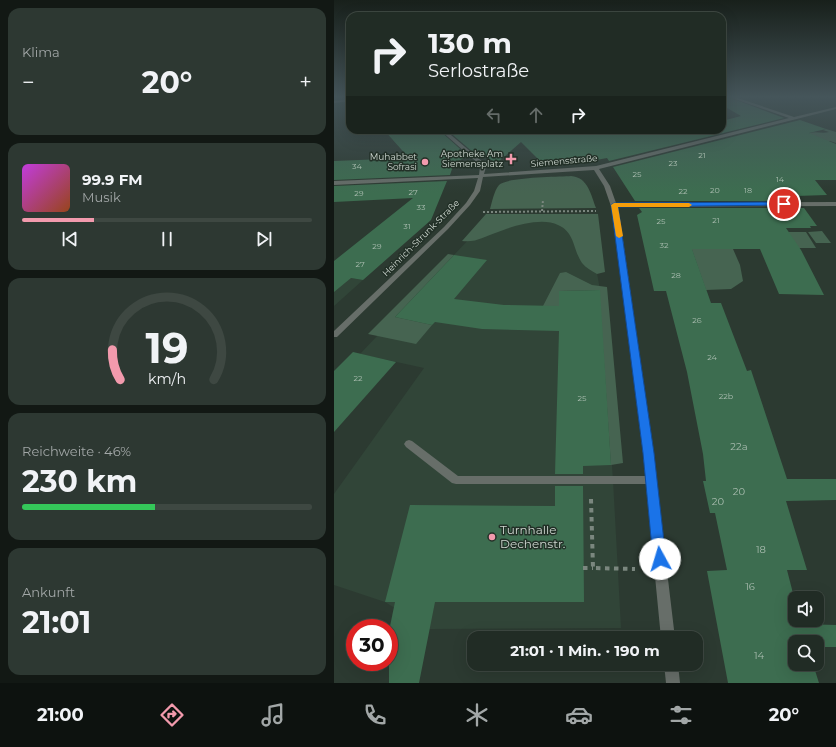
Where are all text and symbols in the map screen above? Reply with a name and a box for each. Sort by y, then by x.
text: 130 m [428,26,512,60]
icon: right [362,28,414,80]
text: Klima [22,44,60,60]
text: Serlostraße [428,60,529,82]
text: 20° [142,64,192,101]
text: − [22,69,35,96]
text: + [299,69,312,96]
icon: left [483,104,505,126]
icon: ahead [525,104,547,126]
icon: right [567,104,589,126]
place label: Apotheke Am Siemensplatz [441,148,503,169]
house number: 21 [698,150,706,160]
place label: Muhabbet Sofrasi [370,151,417,172]
street label: Siemensstraße [530,152,598,169]
marker: Apotheke Am Siemensplatz [506,154,516,164]
marker: Muhabbet Sofrasi [420,157,430,167]
house number: 23 [668,158,678,168]
house number: 34 [352,161,363,171]
house number: 25 [632,169,642,179]
text: 99.9 FM [82,170,143,189]
house number: 14 [776,174,785,184]
house number: 20 [710,185,720,195]
house number: 18 [744,185,752,195]
house number: 22 [678,186,688,196]
house number: 27 [408,187,418,197]
pin [767,187,801,221]
house number: 29 [354,188,364,198]
text: Musik [82,189,121,205]
icon: arrive [773,193,795,215]
street label: Heinrich-Strunk-Straße [380,197,462,278]
house number: 33 [417,202,426,212]
house number: 21 [712,215,720,225]
house number: 25 [656,216,666,226]
house number: 31 [403,221,411,231]
icon: previous [59,228,81,250]
icon: pause [156,228,178,250]
icon: next [253,228,275,250]
house number: 32 [659,240,669,250]
house number: 29 [372,241,382,251]
house number: 27 [355,259,365,269]
house number: 28 [671,270,681,280]
house number: 26 [692,315,702,325]
text: 19 [146,322,188,372]
house number: 24 [707,352,718,362]
text: km/h [148,369,186,387]
house number: 22 [353,373,363,383]
house number: 22b [719,391,734,401]
house number: 25 [577,393,587,403]
house number: 22a [730,440,748,453]
text: Reichweite · 46% [22,443,131,459]
text: 230 km [22,463,137,500]
house number: 20 [733,485,746,498]
house number: 20 [712,495,725,508]
place label: Turnhalle Dechenstr. [500,522,565,551]
marker: Turnhalle Dechenstr. [487,532,497,542]
position arrow [639,538,681,580]
house number: 18 [756,543,766,556]
house number: 16 [745,580,755,593]
text: Ankunft [22,584,75,600]
map controls [788,591,824,671]
button: sound [788,591,824,627]
text: 21:01 [22,604,91,641]
speed limit sign: 30 [346,619,398,671]
button: search [788,635,824,671]
text: 21:01 · 1 Min. · 190 m [510,641,660,660]
house number: 14 [754,649,764,662]
icon: directions [158,701,186,729]
icon: music [259,701,287,729]
icon: phone [361,701,389,729]
icon: climate [463,701,491,729]
icon: car [565,701,593,729]
icon: filters [667,701,695,729]
text: 21:00 [37,704,84,726]
text: 20° [769,704,799,726]

